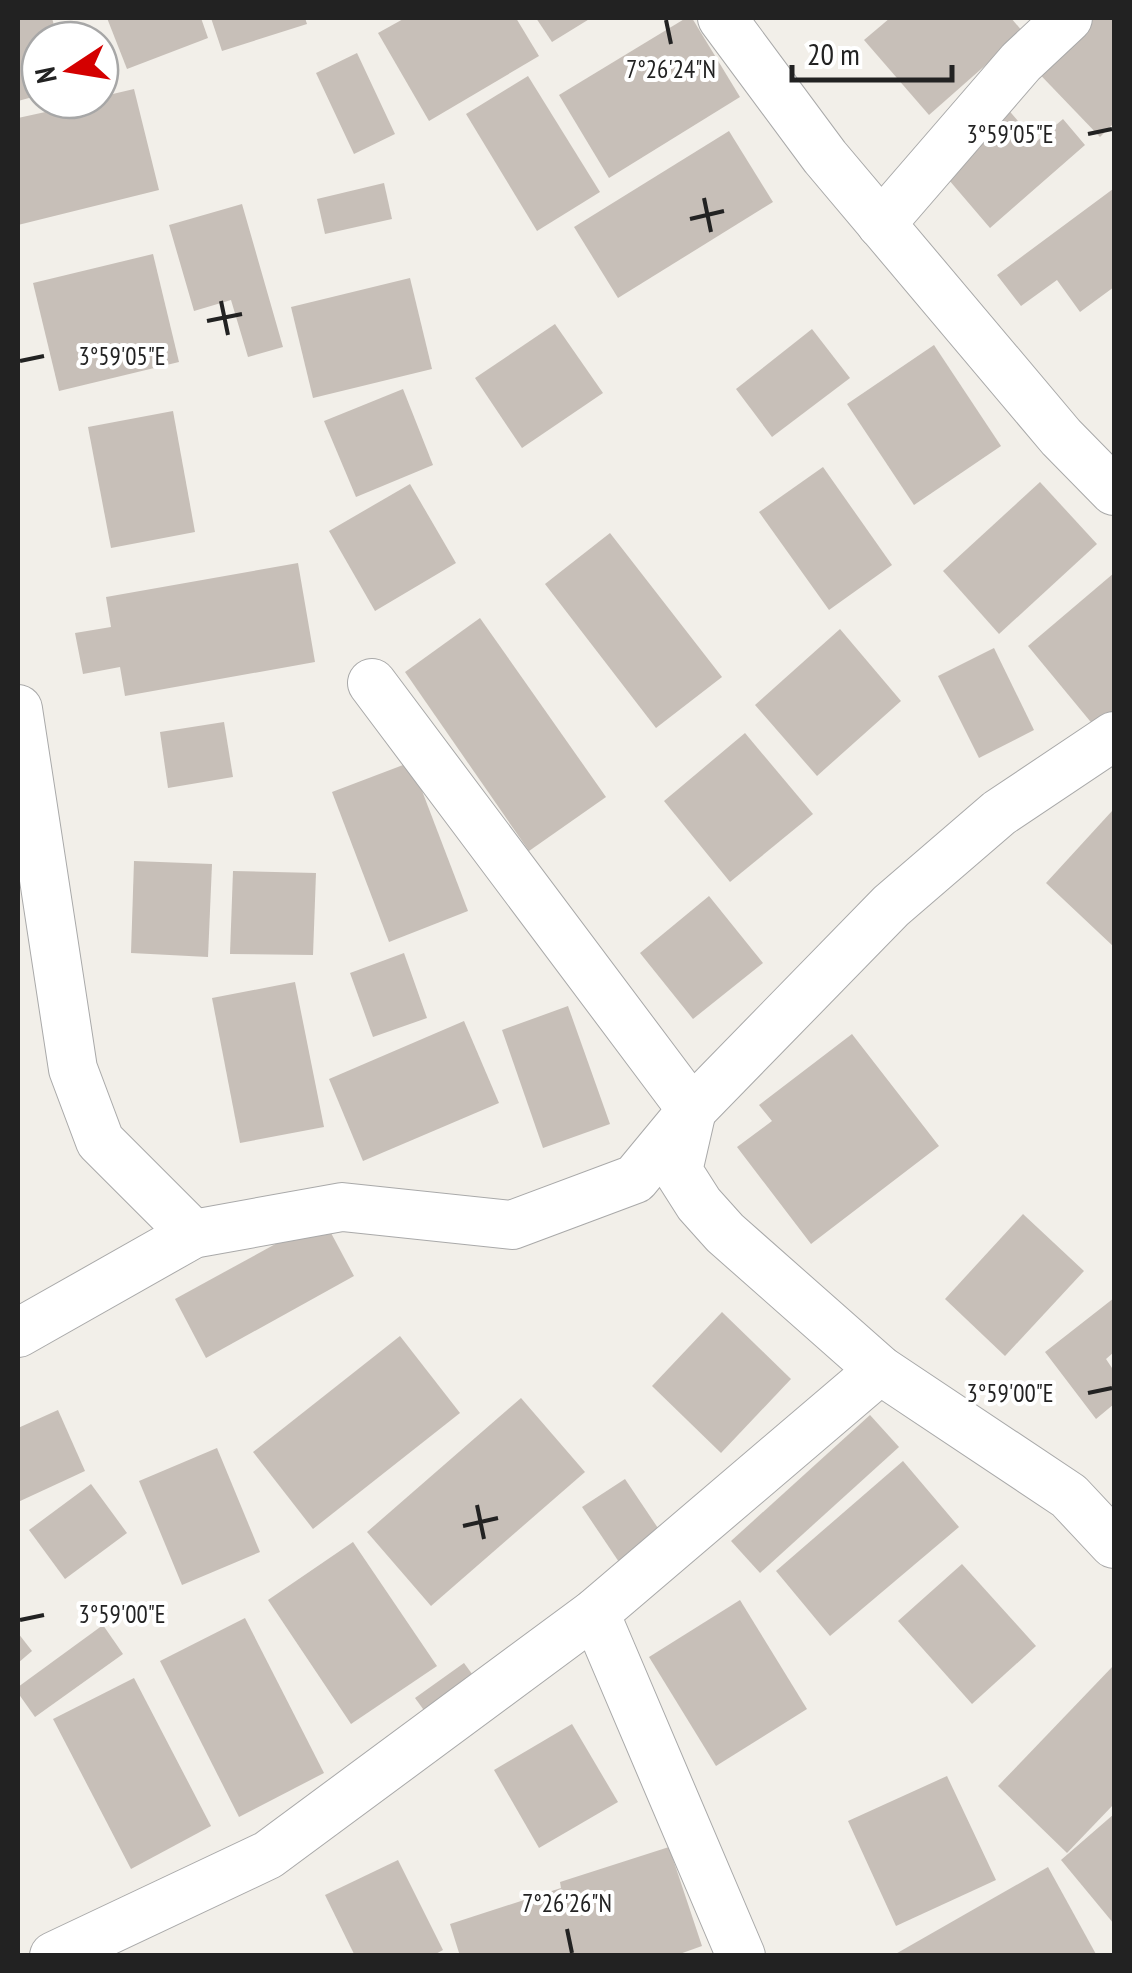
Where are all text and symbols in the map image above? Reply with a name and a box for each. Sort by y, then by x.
north arrow [20,20,120,120]
scale bar [792,20,952,82]
text: 20 m [807,34,860,73]
text: 7°26'24"N [626,53,716,85]
text: N [25,64,65,87]
text: 3°59'05"E [966,118,1054,150]
text: 3°59'05"E [78,340,166,372]
text: 3°59'00"E [966,1377,1054,1409]
text: 3°59'00"E [78,1598,166,1630]
text: 7°26'26"N [522,1887,612,1919]

